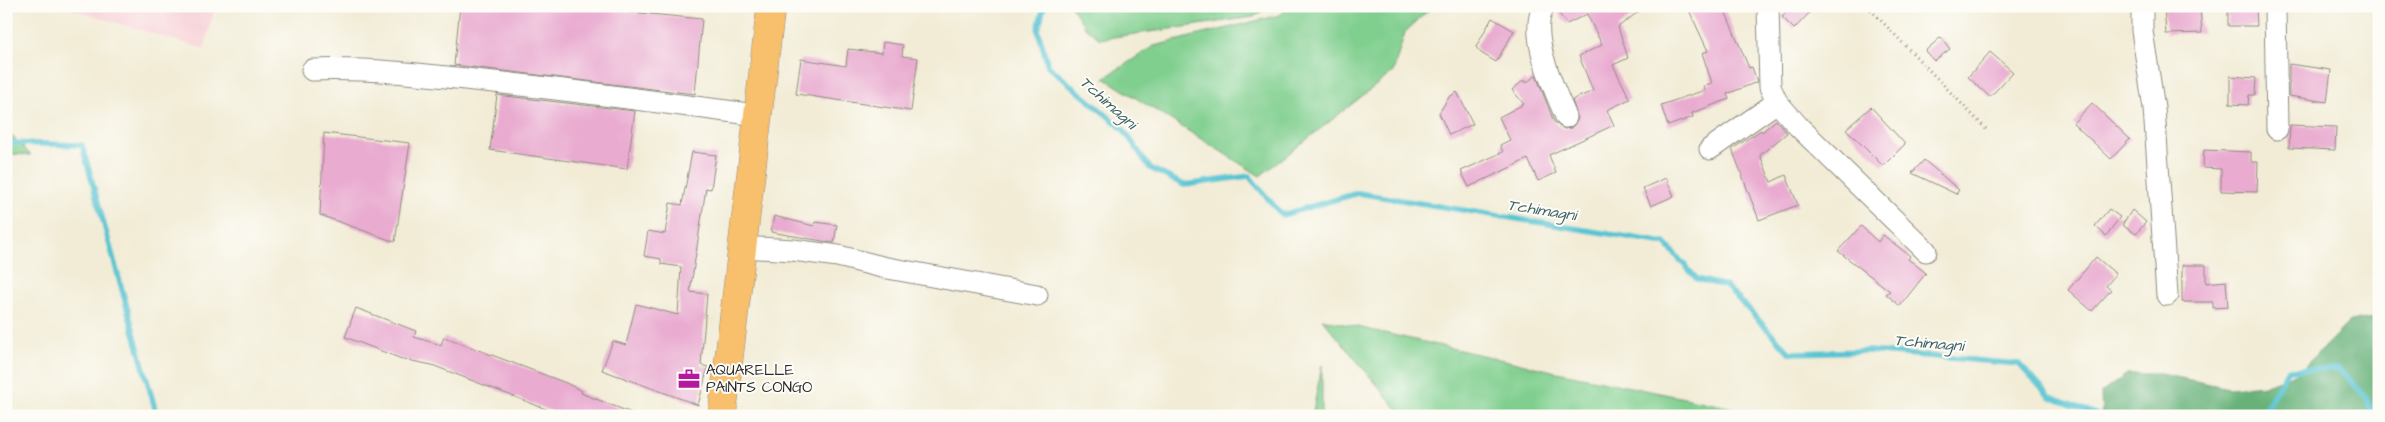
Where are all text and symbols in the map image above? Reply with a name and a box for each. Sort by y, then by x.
water label: Tchimagni [1074,71,1144,137]
water label: Tchimagni [1506,194,1581,228]
water label: Tchimagni [1893,329,1967,358]
place label: AQUARELLE PAINTS CONGO [706,360,812,398]
office icon: AQUARELLE PAINTS CONGO [676,366,702,392]

